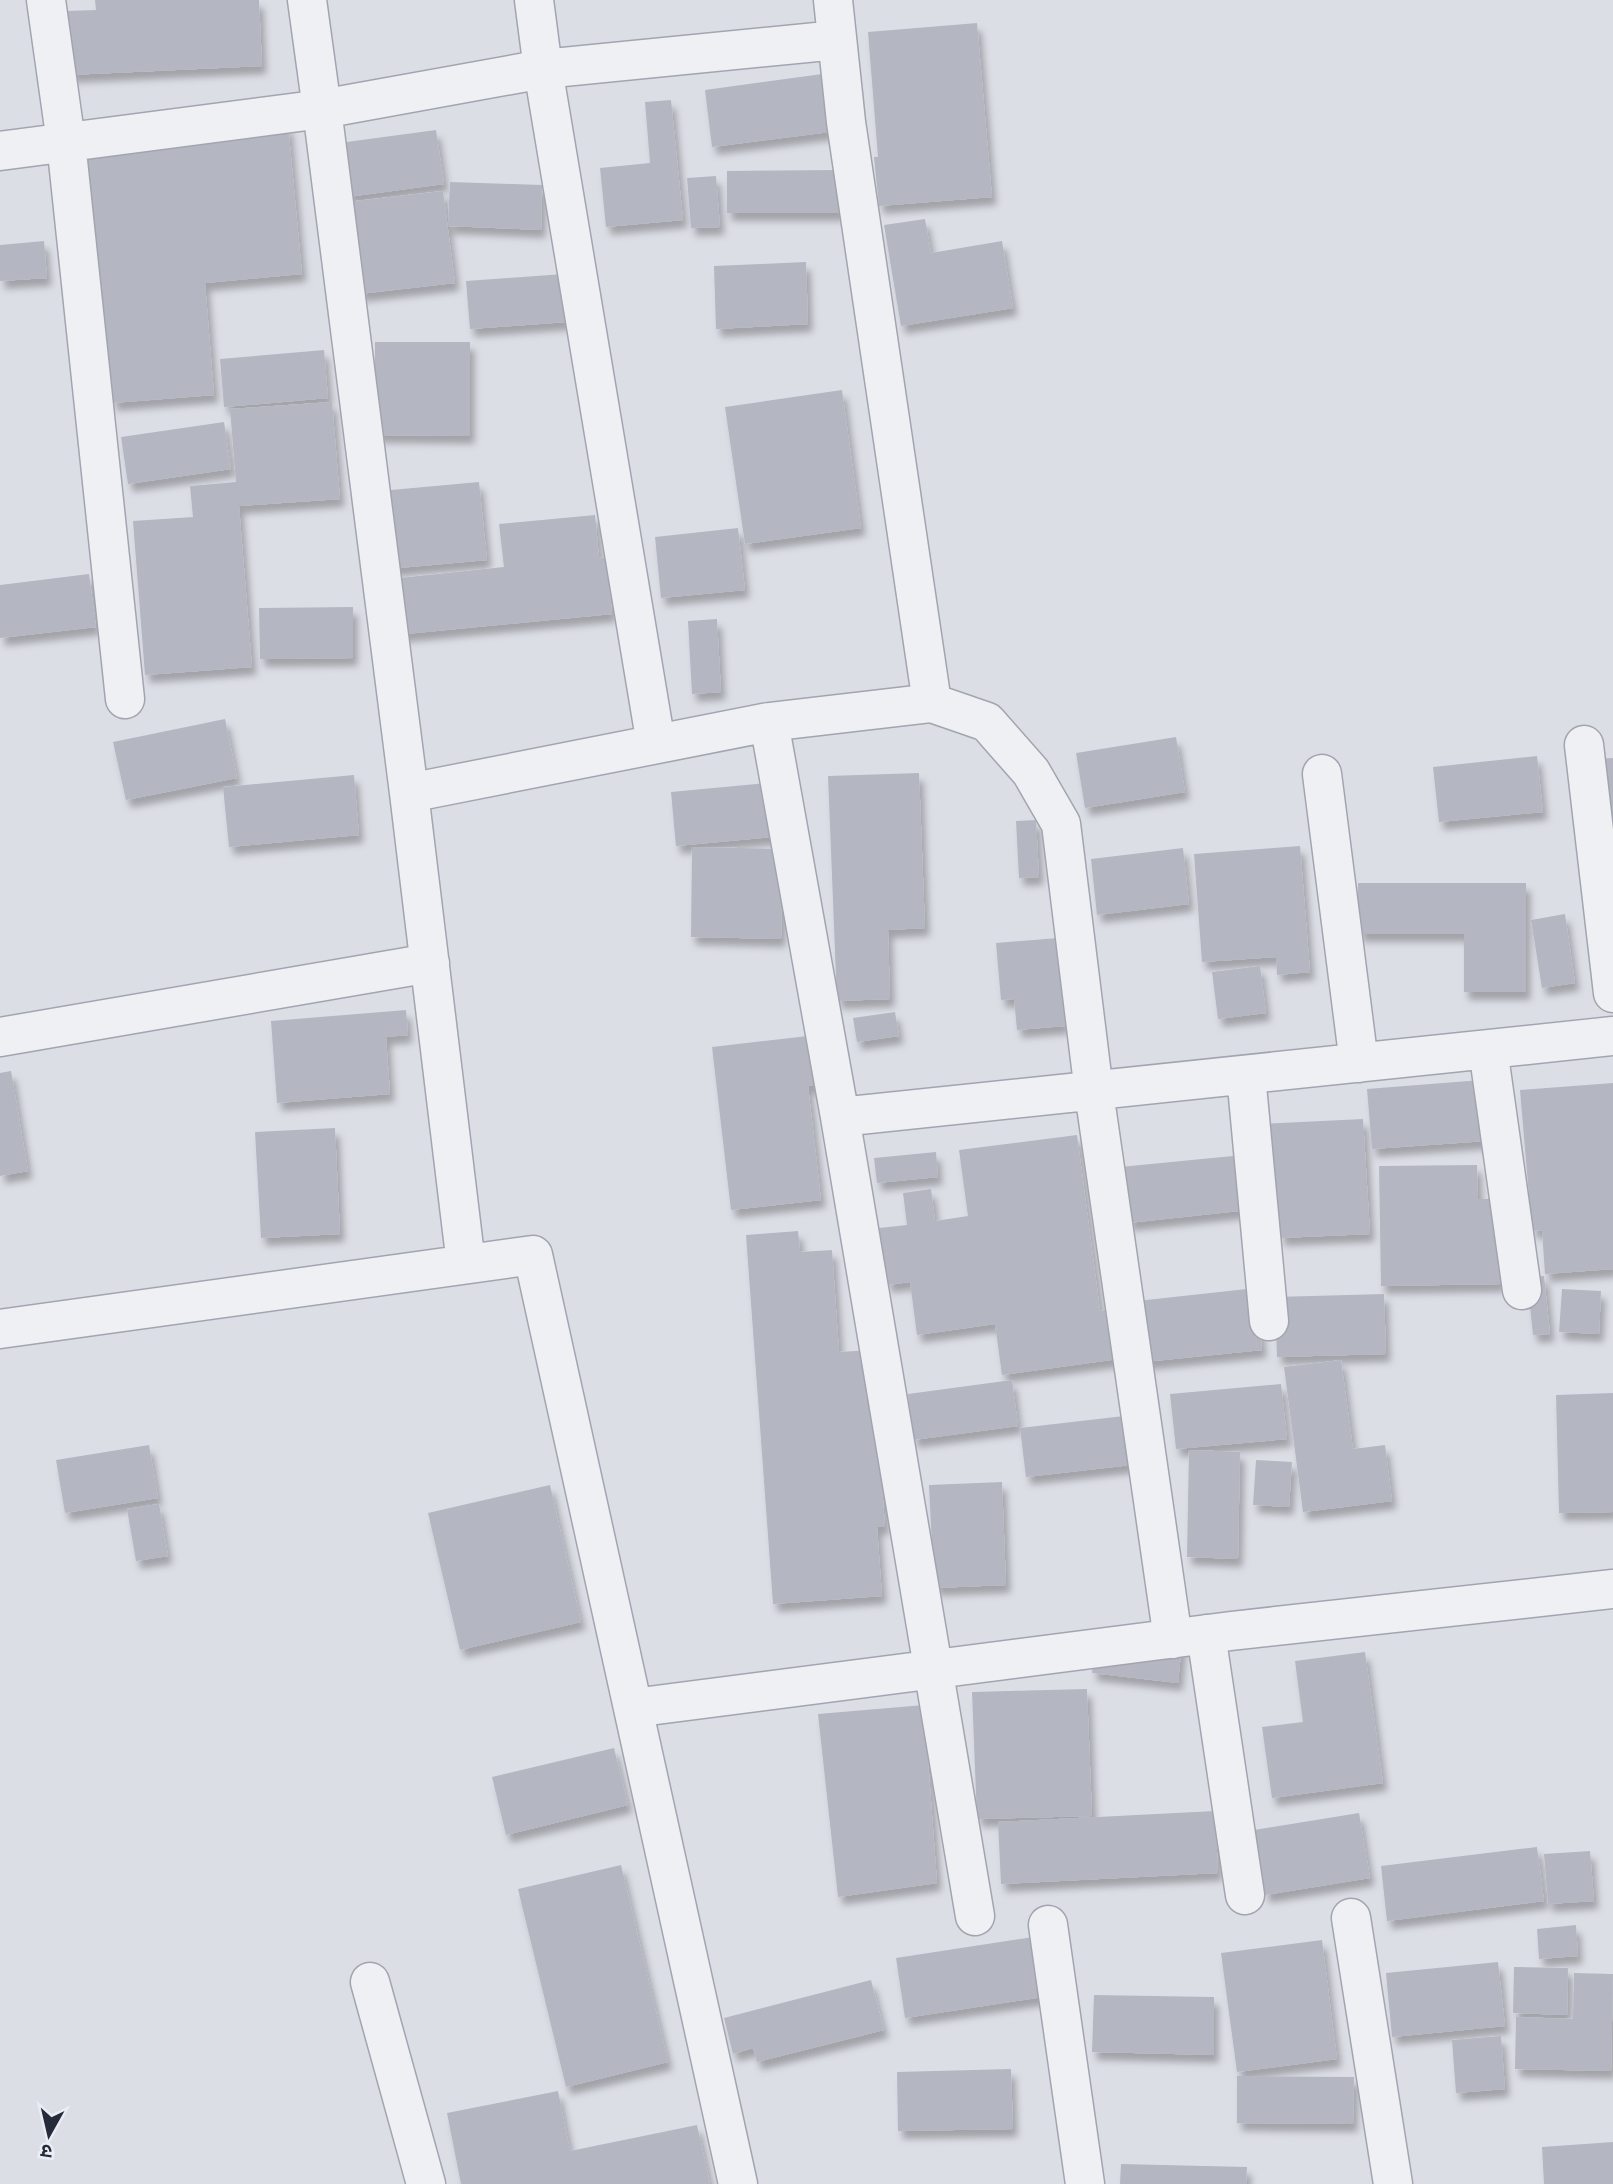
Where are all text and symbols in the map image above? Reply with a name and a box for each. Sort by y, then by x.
north arrow [14,2100,84,2170]
text: उ [39,2139,54,2164]

